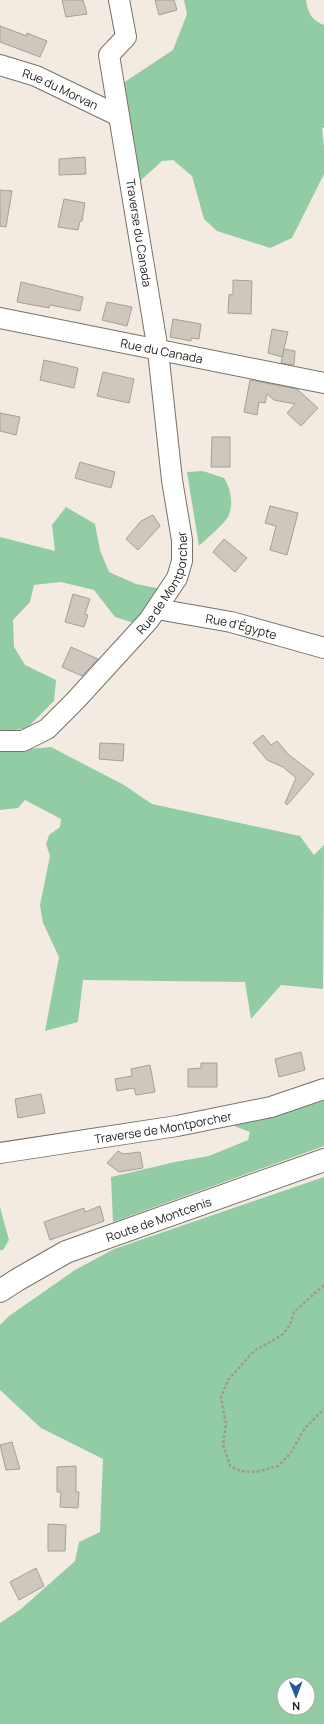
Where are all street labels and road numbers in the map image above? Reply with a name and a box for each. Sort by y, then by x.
street label: Rue du Morvan [21,64,101,113]
street label: Traverse du Canada [122,178,156,288]
street label: Rue du Canada [119,334,204,367]
street label: Rue de Montporcher [132,530,191,637]
street label: Rue d'Égypte [204,609,279,643]
street label: Traverse de Montporcher [93,1107,234,1147]
street label: Route de Montcenis [104,1192,214,1246]

